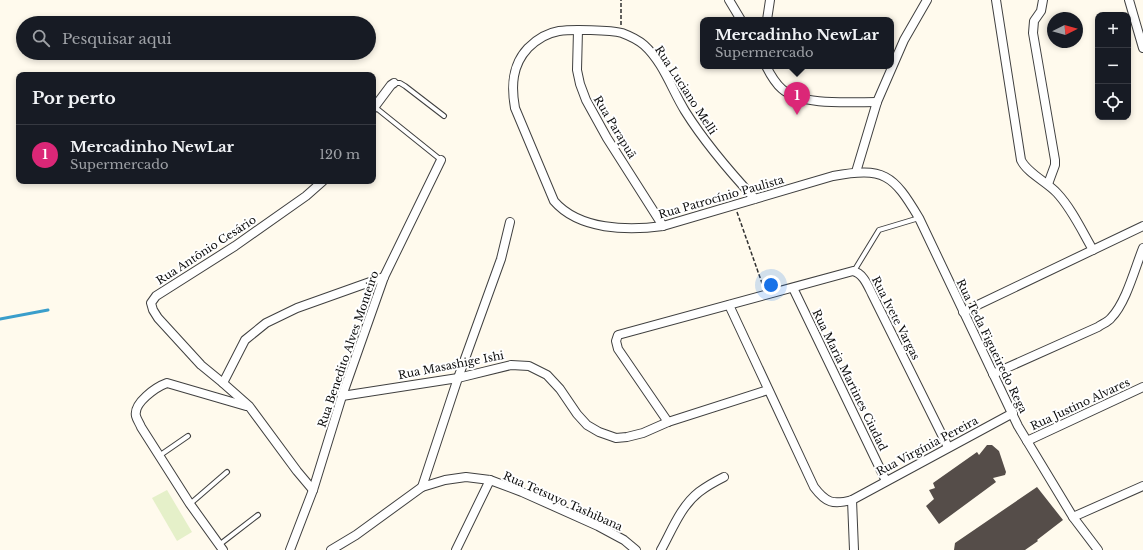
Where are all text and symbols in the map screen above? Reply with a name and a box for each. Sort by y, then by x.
north arrow [1047,12,1083,48]
map controls [1095,12,1131,120]
button: + [1095,12,1131,48]
search box [16,16,376,60]
popup [700,17,894,69]
text: Mercadinho NewLar [715,25,879,44]
icon: search [30,27,52,49]
text: Pesquisar aqui [62,29,172,48]
street label: Rua Luciano Melli [652,43,720,137]
text: Supermercado [715,44,813,61]
button: − [1095,48,1131,84]
pin: 1 [784,82,810,115]
button: locate [1095,84,1131,120]
text: Por perto [32,88,116,109]
street label: Rua Parapuã [591,93,640,162]
text: Mercadinho NewLar [70,137,234,156]
text: 1 [42,146,48,163]
text: 120 m [319,146,360,163]
text: Supermercado [70,156,168,173]
street label: Rua Patrocínio Paulista [657,172,786,222]
street label: Rua Antônio Cesário [153,212,259,288]
street label: Rua Benedito Alves Monteiro [315,269,381,429]
street label: Rua Ivete Vargas [869,274,923,362]
your location [761,275,781,295]
street label: Rua Teda Figueiredo Rega [953,277,1031,416]
street label: Rua Maria Martines Ciudad [810,307,891,453]
street label: Rua Masashige Ishi [397,348,505,382]
street label: Rua Justino Alvares [1028,375,1132,433]
street label: Rua Virgínia Pereira [874,413,981,479]
street label: Rua Tetsuyo Tashibana [501,468,626,534]

